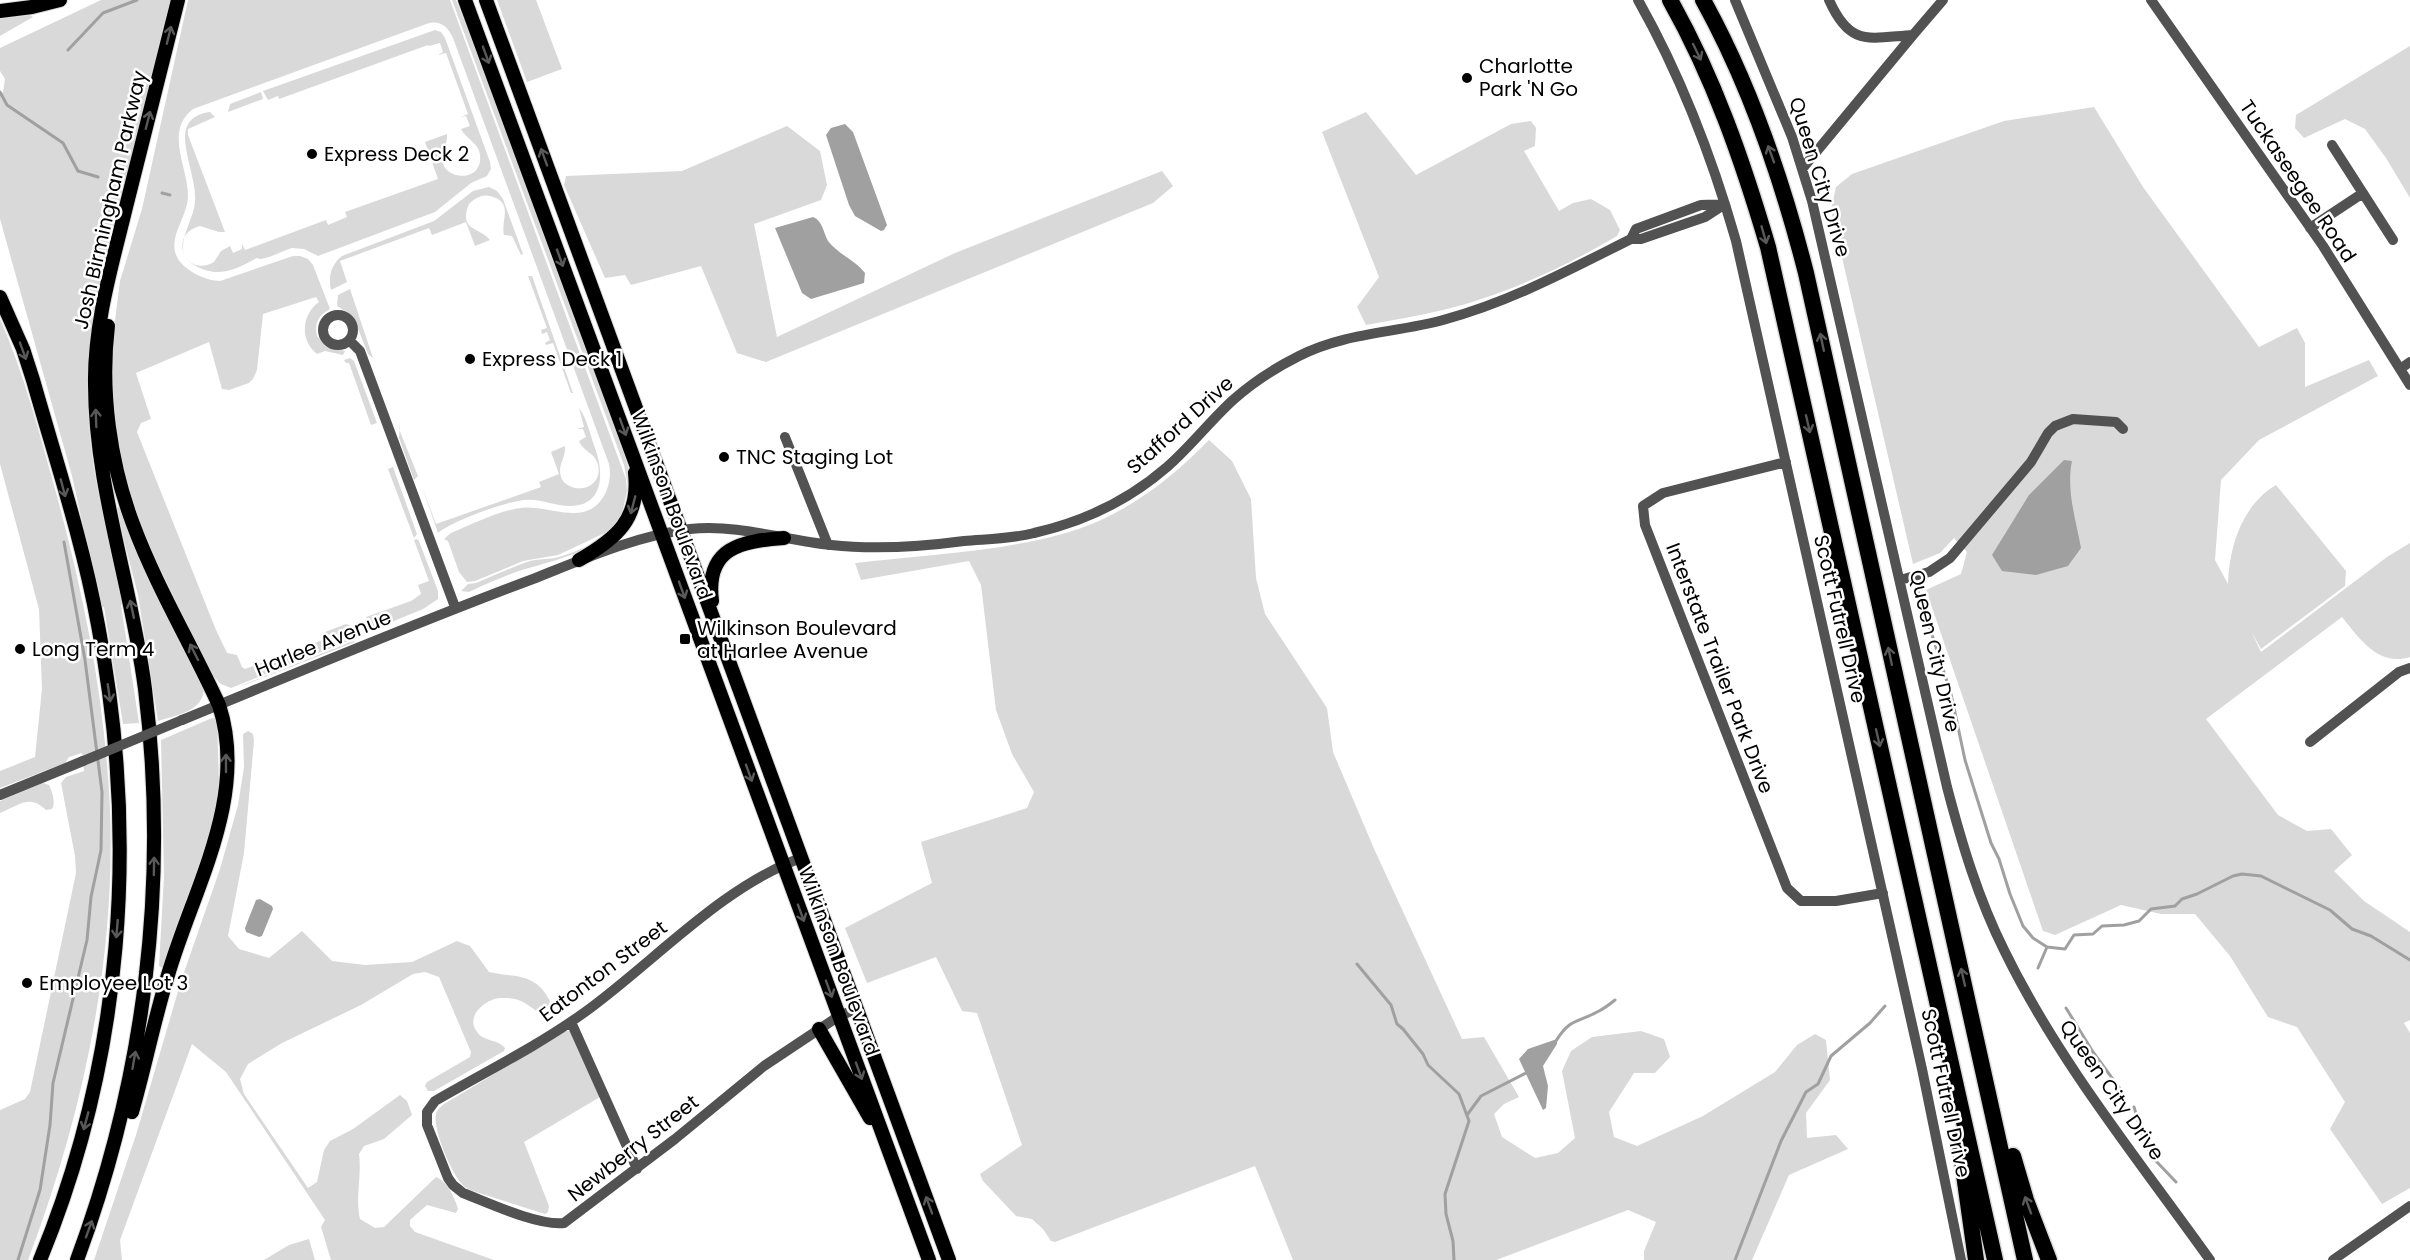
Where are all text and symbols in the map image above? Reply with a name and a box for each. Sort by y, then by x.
one-way arrow [164,26,176,45]
one-way arrow [1691,42,1703,60]
one-way arrow [481,45,492,64]
place label: Charlotte Park 'N Go [1479,52,1578,103]
street label: Josh Birmingham Parkway [67,68,153,332]
marker: Charlotte Park 'N Go [1460,71,1474,85]
street label: Queen City Drive [1782,94,1858,260]
street label: Tuckaseegee Road [2233,94,2363,268]
one-way arrow [143,110,155,129]
place label: Express Deck 2 [324,140,469,168]
one-way arrow [1765,145,1776,164]
marker: Express Deck 2 [305,147,319,161]
one-way arrow [537,148,548,167]
one-way arrow [1759,225,1770,244]
one-way arrow [556,248,567,266]
one-way arrow [1816,333,1827,352]
one-way arrow [18,341,29,359]
place label: Express Deck 1 [482,345,622,373]
marker: Express Deck 1 [463,352,477,366]
street label: Stafford Drive [1120,369,1240,481]
street label: Wilkinson Boulevard [625,406,719,604]
one-way arrow [90,409,101,429]
one-way arrow [1803,415,1815,434]
one-way arrow [618,417,629,436]
place label: TNC Staging Lot [736,443,893,471]
marker: TNC Staging Lot [717,450,731,464]
one-way arrow [58,478,69,497]
one-way arrow [627,495,638,514]
street label: Scott Futrell Drive [1807,532,1873,706]
street label: Interstate Trailer Park Drive [1659,539,1781,797]
street label: Queen City Drive [1903,567,1967,735]
one-way arrow [678,580,689,599]
one-way arrow [126,600,137,620]
street label: Harlee Avenue [251,603,395,683]
place label: Wilkinson Boulevard at Harlee Avenue [697,614,897,665]
marker: Wilkinson Boulevard at Harlee Avenue [678,632,692,646]
place label: Long Term 4 [32,635,154,663]
marker: Long Term 4 [13,642,27,656]
one-way arrow [187,644,199,662]
one-way arrow [1884,646,1895,666]
one-way arrow [104,683,115,702]
one-way arrow [1873,728,1885,747]
one-way arrow [220,753,232,773]
one-way arrow [745,763,756,782]
one-way arrow [148,856,160,876]
street label: Wilkinson Boulevard [792,862,886,1060]
one-way arrow [796,903,807,922]
street label: Eatonton Street [533,914,673,1028]
one-way arrow [111,919,122,939]
one-way arrow [1957,968,1968,987]
place label: Employee Lot 3 [39,969,188,997]
marker: Employee Lot 3 [20,976,34,990]
one-way arrow [824,979,835,998]
street label: Scott Futrell Drive [1914,1006,1978,1180]
street label: Queen City Drive [2053,1014,2171,1166]
one-way arrow [129,1050,140,1070]
one-way arrow [855,1061,866,1080]
street label: Newberry Street [562,1088,704,1208]
one-way arrow [79,1112,91,1131]
one-way arrow [923,1196,934,1215]
one-way arrow [2022,1197,2033,1215]
one-way arrow [84,1220,95,1239]

